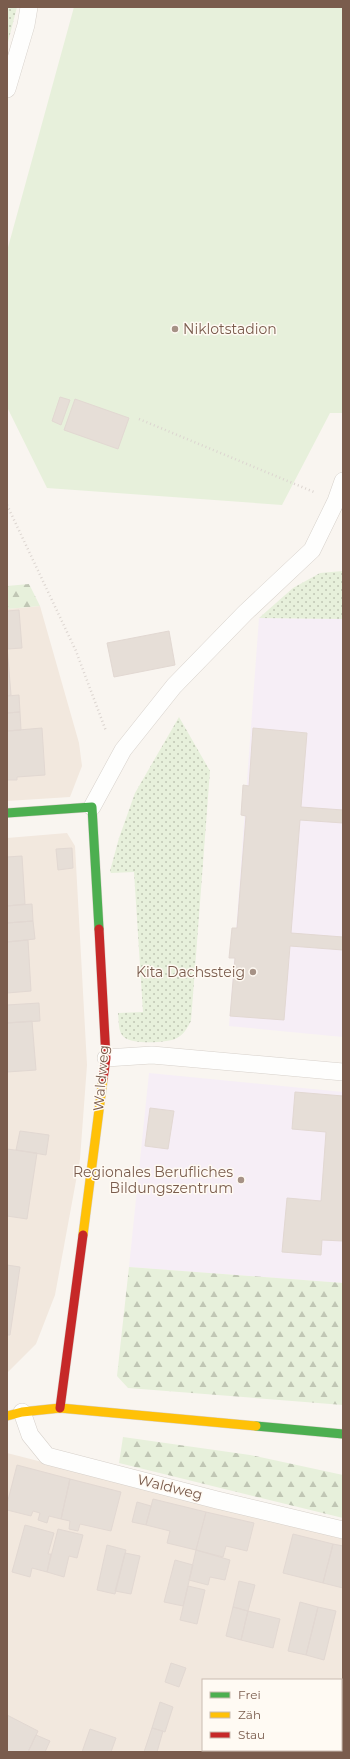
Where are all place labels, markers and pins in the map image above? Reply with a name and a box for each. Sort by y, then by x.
place label: Niklotstadion [183,320,277,338]
marker: Niklotstadion [170,324,180,334]
place label: Kita Dachssteig [136,963,245,981]
marker: Kita Dachssteig [248,967,258,977]
place label: Regionales Berufliches Bildungszentrum [73,1163,233,1197]
marker: Regionales Berufliches Bildungszentrum [236,1175,246,1185]

